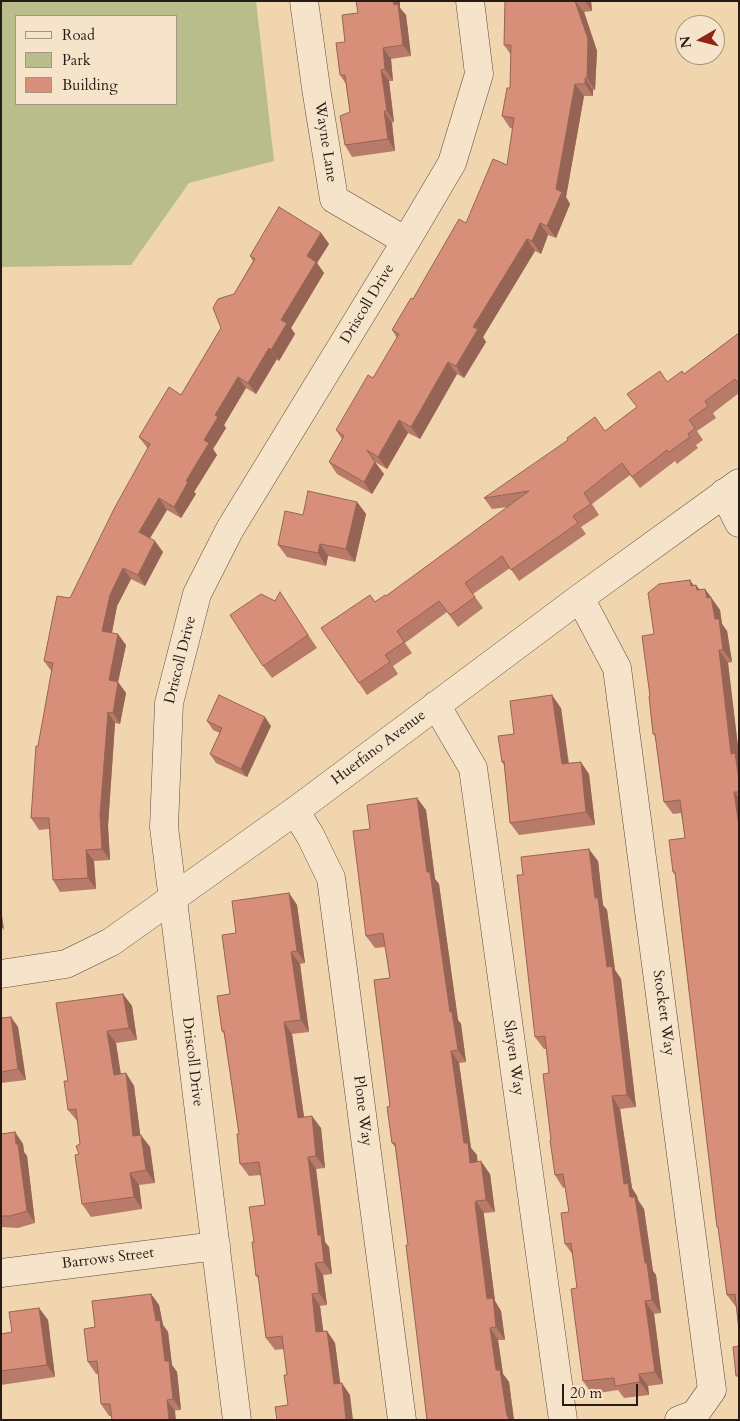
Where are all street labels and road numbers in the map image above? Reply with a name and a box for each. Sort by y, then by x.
street label: Wayne Lane [310,100,340,184]
street label: Driscoll Drive [337,261,399,347]
street label: Driscoll Drive [161,614,201,706]
street label: Huerfano Avenue [328,707,430,789]
street label: Stockett Way [648,969,678,1057]
street label: Driscoll Drive [178,1016,206,1108]
street label: Slayen Way [499,1019,527,1097]
street label: Plone Way [349,1075,375,1147]
street label: Barrows Street [61,1244,155,1274]

